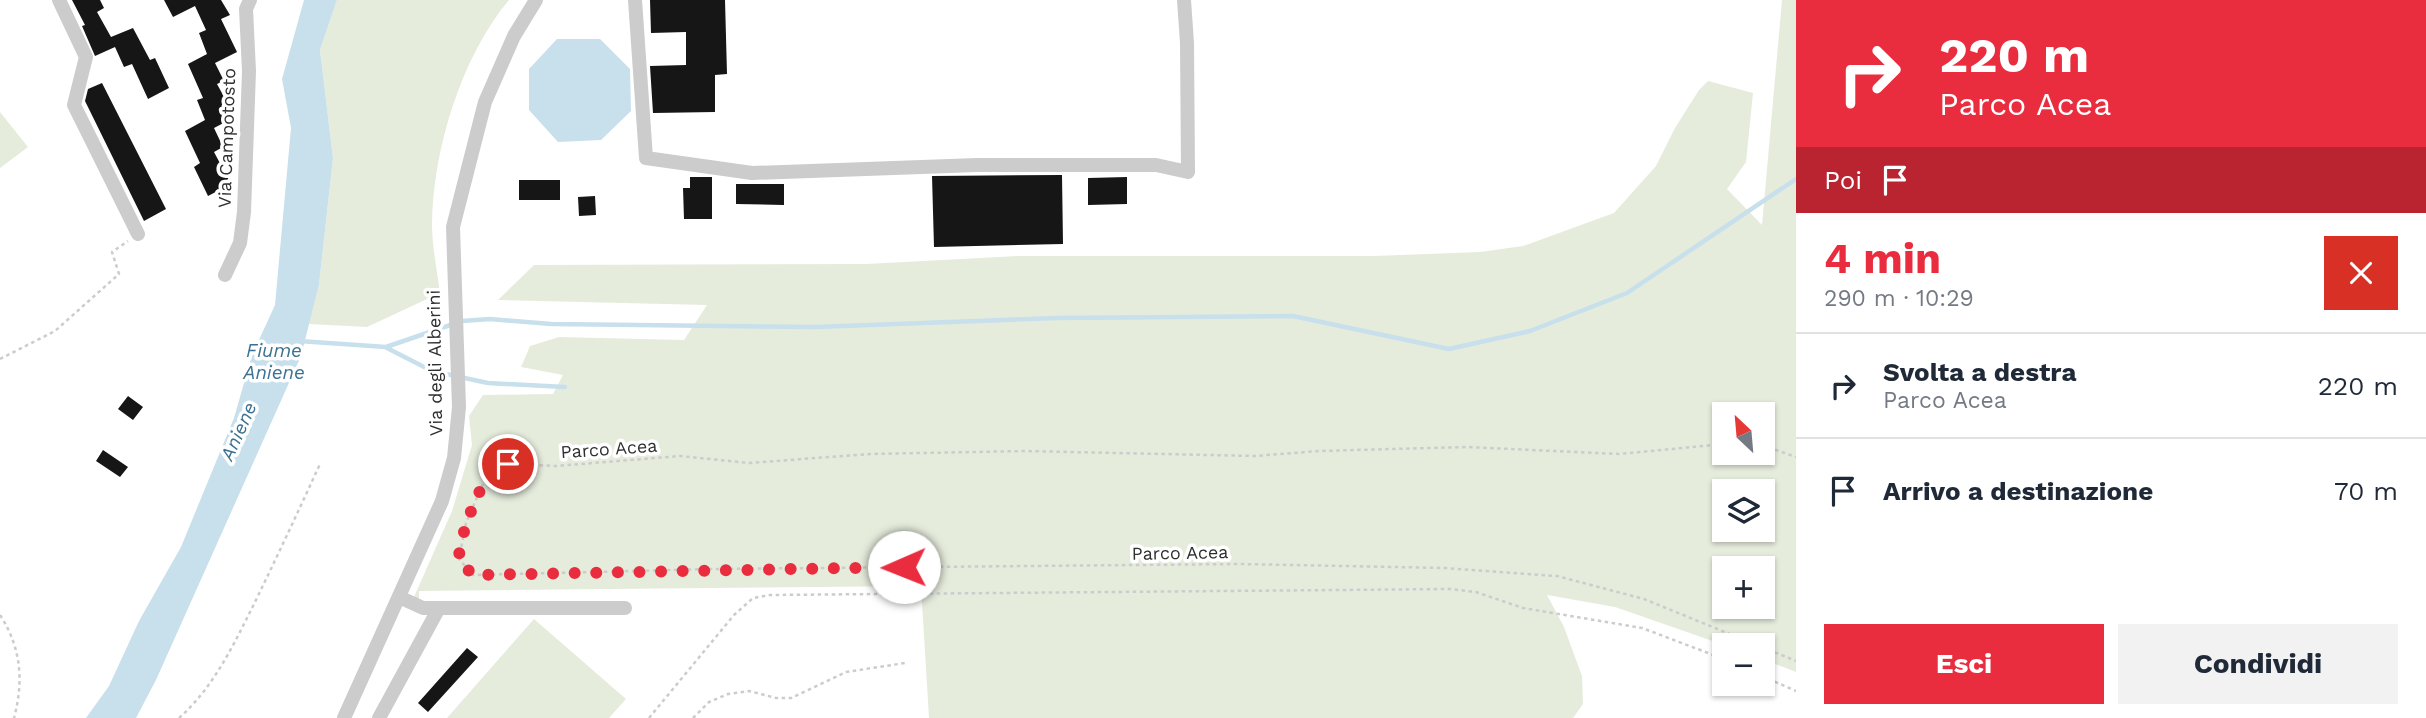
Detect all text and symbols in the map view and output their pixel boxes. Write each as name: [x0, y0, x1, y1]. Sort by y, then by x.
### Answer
text: 220 m: [1939, 26, 2089, 84]
icon: right: [1824, 28, 1915, 119]
street label: Via Campotosto: [214, 68, 239, 208]
text: Parco Acea: [1939, 85, 2111, 123]
icon: arrive: [1876, 161, 1914, 199]
text: Poi: [1824, 165, 1862, 195]
text: 4 min: [1824, 234, 1941, 283]
button: close: [2324, 236, 2398, 310]
text: 290 m · 10:29: [1824, 285, 1974, 312]
street label: Via degli Alberini: [423, 290, 446, 436]
water label: Fiume Aniene: [242, 339, 305, 384]
text: Svolta a destra: [1883, 357, 2076, 387]
icon: right: [1824, 367, 1862, 405]
text: 220 m: [2318, 371, 2398, 401]
text: Parco Acea: [1883, 387, 2007, 414]
water label: Aniene: [215, 398, 261, 465]
north arrow: [1712, 402, 1774, 466]
map controls: [1712, 402, 1775, 696]
pin: [478, 434, 538, 494]
street label: Parco Acea: [560, 435, 658, 462]
icon: arrive: [489, 445, 527, 483]
icon: arrive: [1824, 472, 1862, 510]
text: Arrivo a destinazione: [1883, 476, 2153, 506]
text: 70 m: [2334, 476, 2398, 506]
button: layers: [1712, 479, 1775, 542]
position arrow: [867, 530, 941, 604]
street label: Parco Acea: [1131, 541, 1229, 564]
button: +: [1712, 556, 1775, 619]
button: Esci: [1824, 624, 2104, 704]
button: Condividi: [2118, 624, 2398, 704]
button: −: [1712, 633, 1775, 696]

